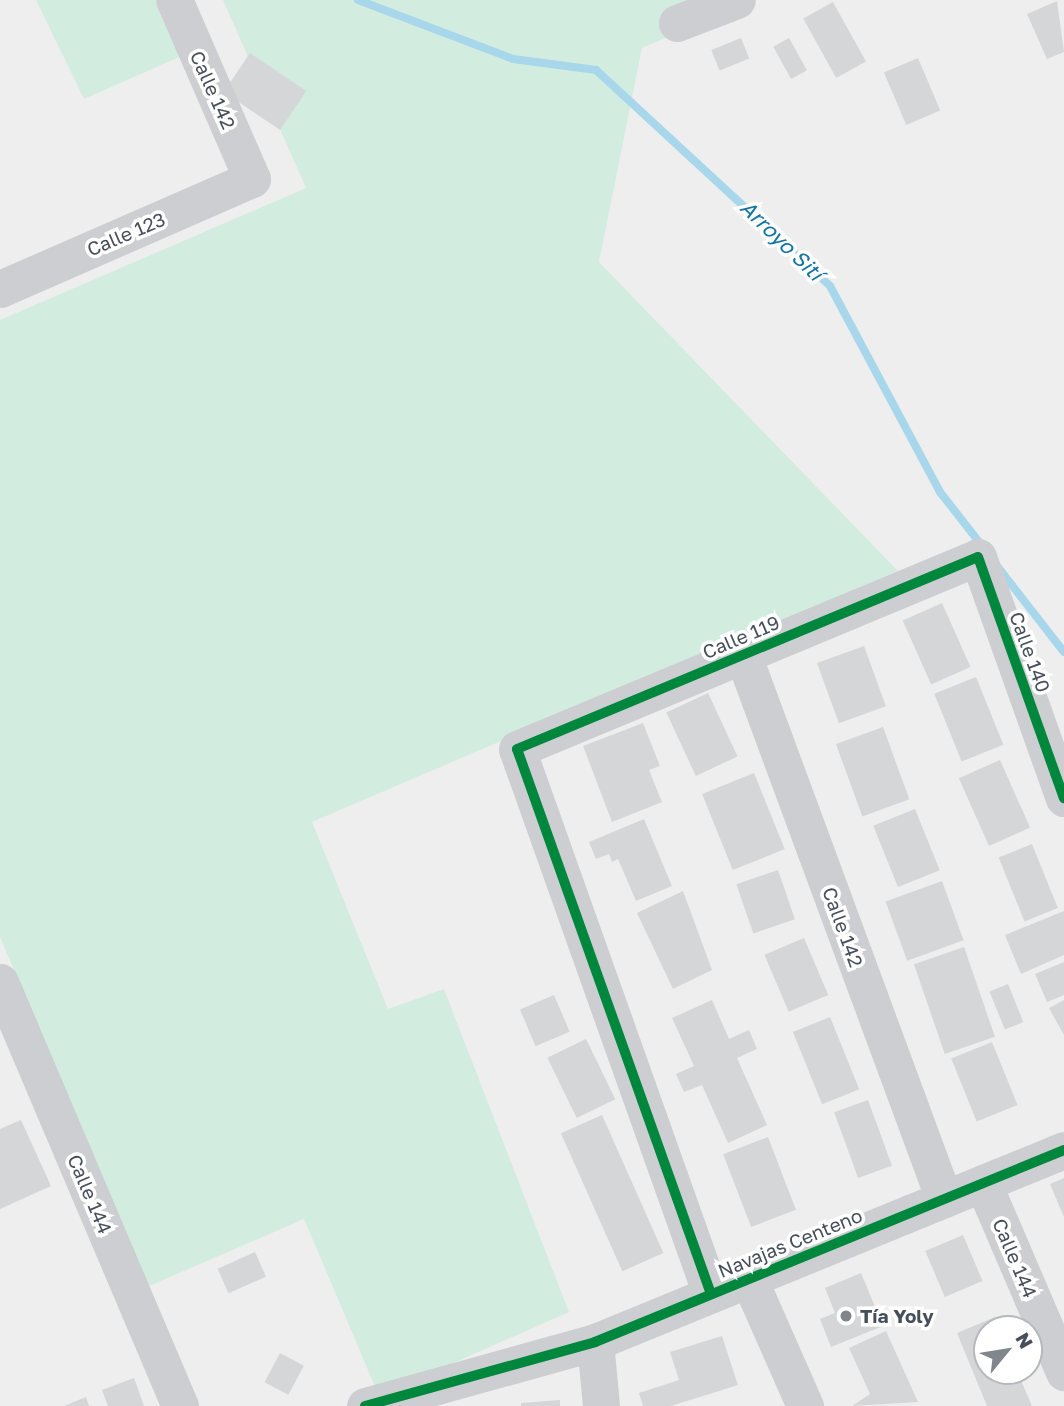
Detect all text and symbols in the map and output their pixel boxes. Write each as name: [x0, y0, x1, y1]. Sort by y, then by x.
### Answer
street label: Calle 142: [186, 47, 240, 133]
water label: Arroyo Sití: [736, 195, 828, 285]
street label: Calle 123: [83, 207, 169, 261]
street label: Calle 140: [1005, 609, 1055, 695]
street label: Calle 119: [699, 611, 783, 663]
street label: Calle 142: [818, 884, 868, 970]
street label: Calle 144: [63, 1151, 117, 1237]
street label: Navajas Centeno: [715, 1204, 865, 1282]
street label: Calle 144: [988, 1215, 1042, 1301]
place label: Tía Yoly: [860, 1305, 934, 1327]
marker: Tía Yoly: [838, 1308, 854, 1324]
north arrow: [973, 1315, 1043, 1385]
text: N: [1011, 1328, 1038, 1352]

